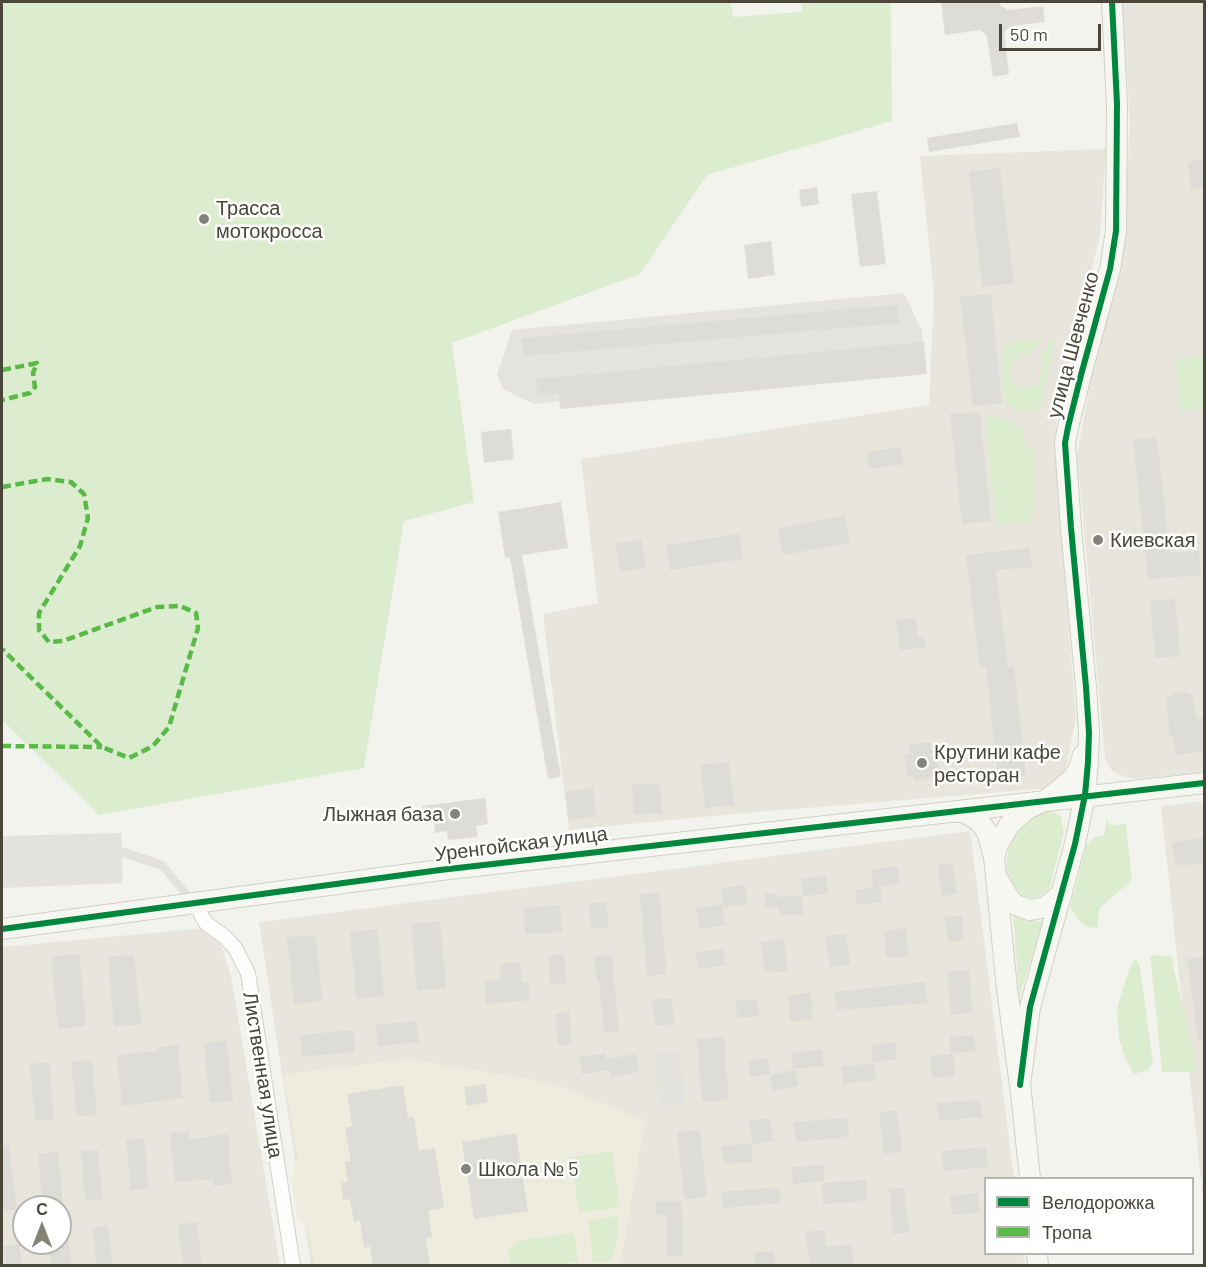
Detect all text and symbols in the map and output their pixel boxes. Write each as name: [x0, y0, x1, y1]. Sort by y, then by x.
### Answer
scale bar: [1002, 12, 1104, 50]
text: 50 m: [1010, 23, 1048, 45]
place label: Трасса мотокросса: [216, 196, 323, 243]
marker: Трасса мотокросса: [197, 212, 211, 226]
street label: улица Шевченко: [1042, 269, 1104, 421]
place label: Киевская: [1110, 528, 1195, 552]
marker: Киевская: [1091, 533, 1105, 547]
place label: Крутини кафе ресторан: [934, 740, 1061, 787]
marker: Крутини кафе ресторан: [915, 756, 929, 770]
place label: Лыжная база: [323, 802, 443, 826]
marker: Лыжная база: [448, 807, 462, 821]
street label: Уренгойская улица: [433, 821, 609, 867]
street label: Лиственная улица: [238, 990, 288, 1160]
place label: Школа № 5: [478, 1157, 579, 1181]
marker: Школа № 5: [459, 1162, 473, 1176]
legend: [984, 1177, 1194, 1255]
text: Велодорожка: [1042, 1191, 1154, 1213]
north arrow: [12, 1195, 72, 1255]
text: С: [36, 1199, 48, 1218]
text: Тропа: [1042, 1221, 1092, 1243]

